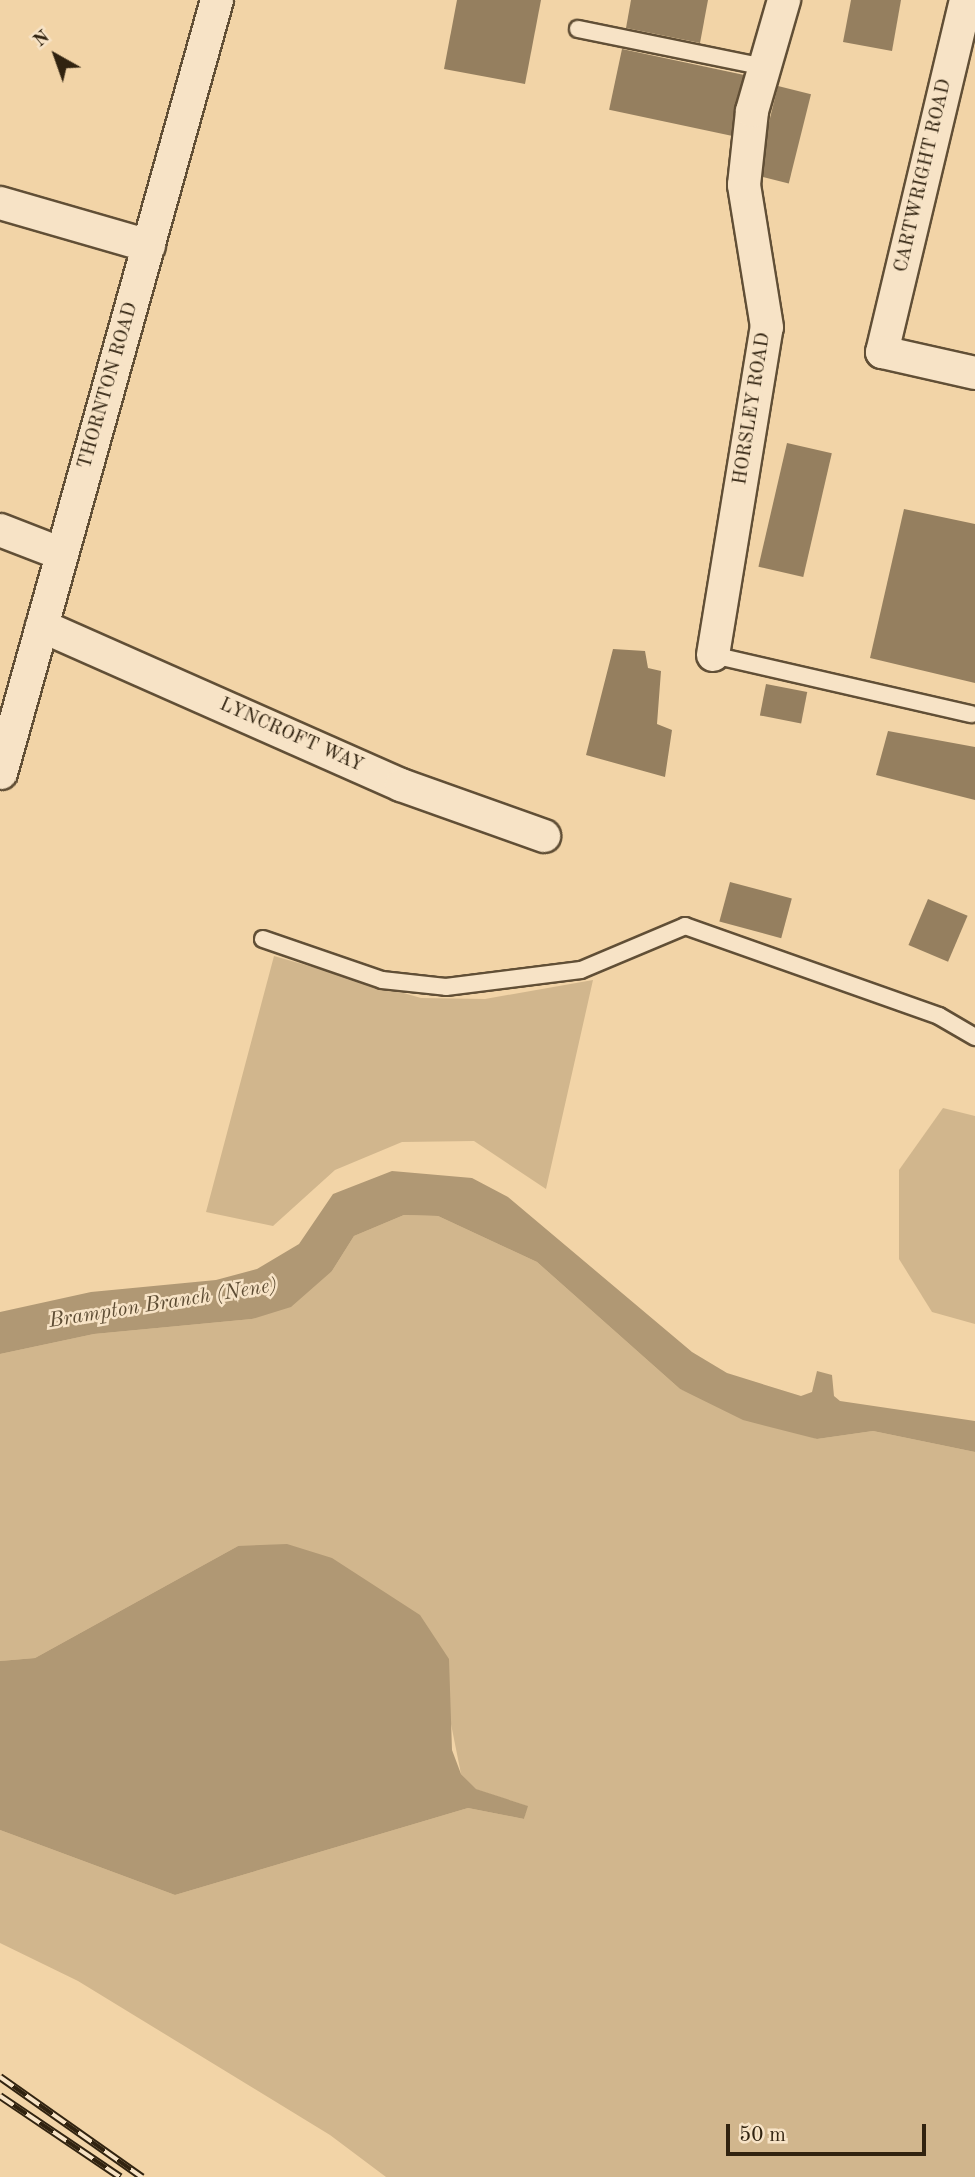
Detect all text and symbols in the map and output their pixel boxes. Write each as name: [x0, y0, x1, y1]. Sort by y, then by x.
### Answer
north arrow: [21, 21, 91, 91]
text: N: [31, 28, 54, 51]
street label: CARTWRIGHT ROAD: [891, 77, 957, 275]
street label: THORNTON ROAD: [74, 300, 144, 472]
street label: HORSLEY ROAD: [730, 331, 776, 487]
street label: LYNCROFT WAY: [216, 694, 366, 778]
water label: Brampton Branch (Nene): [47, 1273, 279, 1335]
scale bar: [730, 2110, 930, 2154]
text: 50 m: [739, 2125, 786, 2146]

